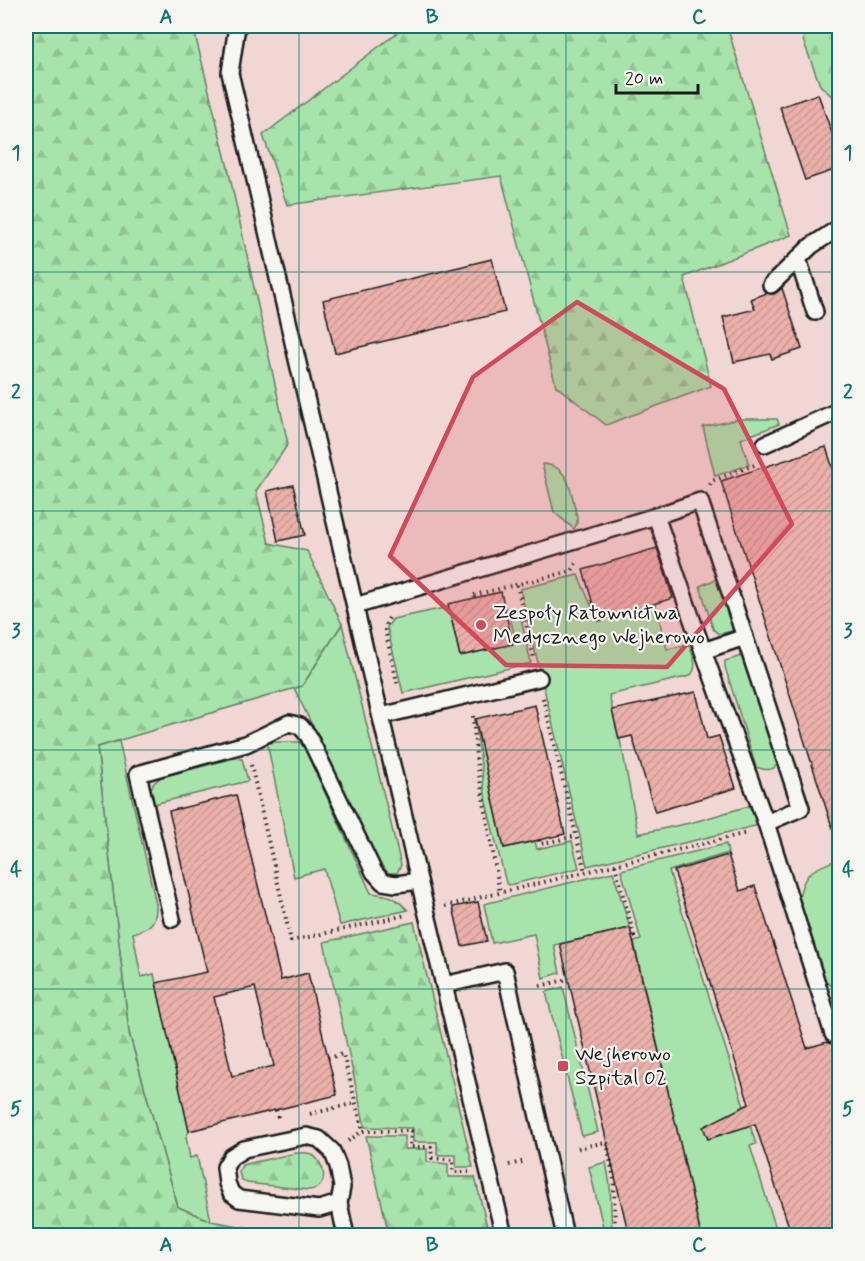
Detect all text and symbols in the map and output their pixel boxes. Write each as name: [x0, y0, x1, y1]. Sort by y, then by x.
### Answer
text: A: [159, 4, 173, 31]
text: B: [426, 4, 439, 31]
text: C: [692, 4, 707, 31]
scale bar: [616, 57, 698, 95]
text: 20 m: [625, 67, 663, 91]
text: 1: [12, 140, 20, 167]
text: 1: [844, 140, 852, 167]
text: 2: [11, 379, 21, 406]
text: 2: [843, 379, 853, 406]
place label: Zespoły Ratownictwa Medycznego Wejherowo: [493, 599, 705, 651]
text: 3: [11, 618, 21, 645]
marker: Zespoły Ratownictwa Medycznego Wejherowo: [474, 618, 488, 632]
text: 3: [843, 618, 853, 645]
text: 4: [10, 857, 22, 884]
text: 4: [842, 857, 854, 884]
place label: Wejherowo Szpital 02: [575, 1040, 671, 1092]
marker: Wejherowo Szpital 02: [556, 1059, 570, 1073]
text: 5: [10, 1096, 22, 1123]
text: 5: [842, 1096, 854, 1123]
text: A: [159, 1232, 173, 1259]
text: B: [426, 1232, 439, 1259]
text: C: [692, 1232, 707, 1259]

